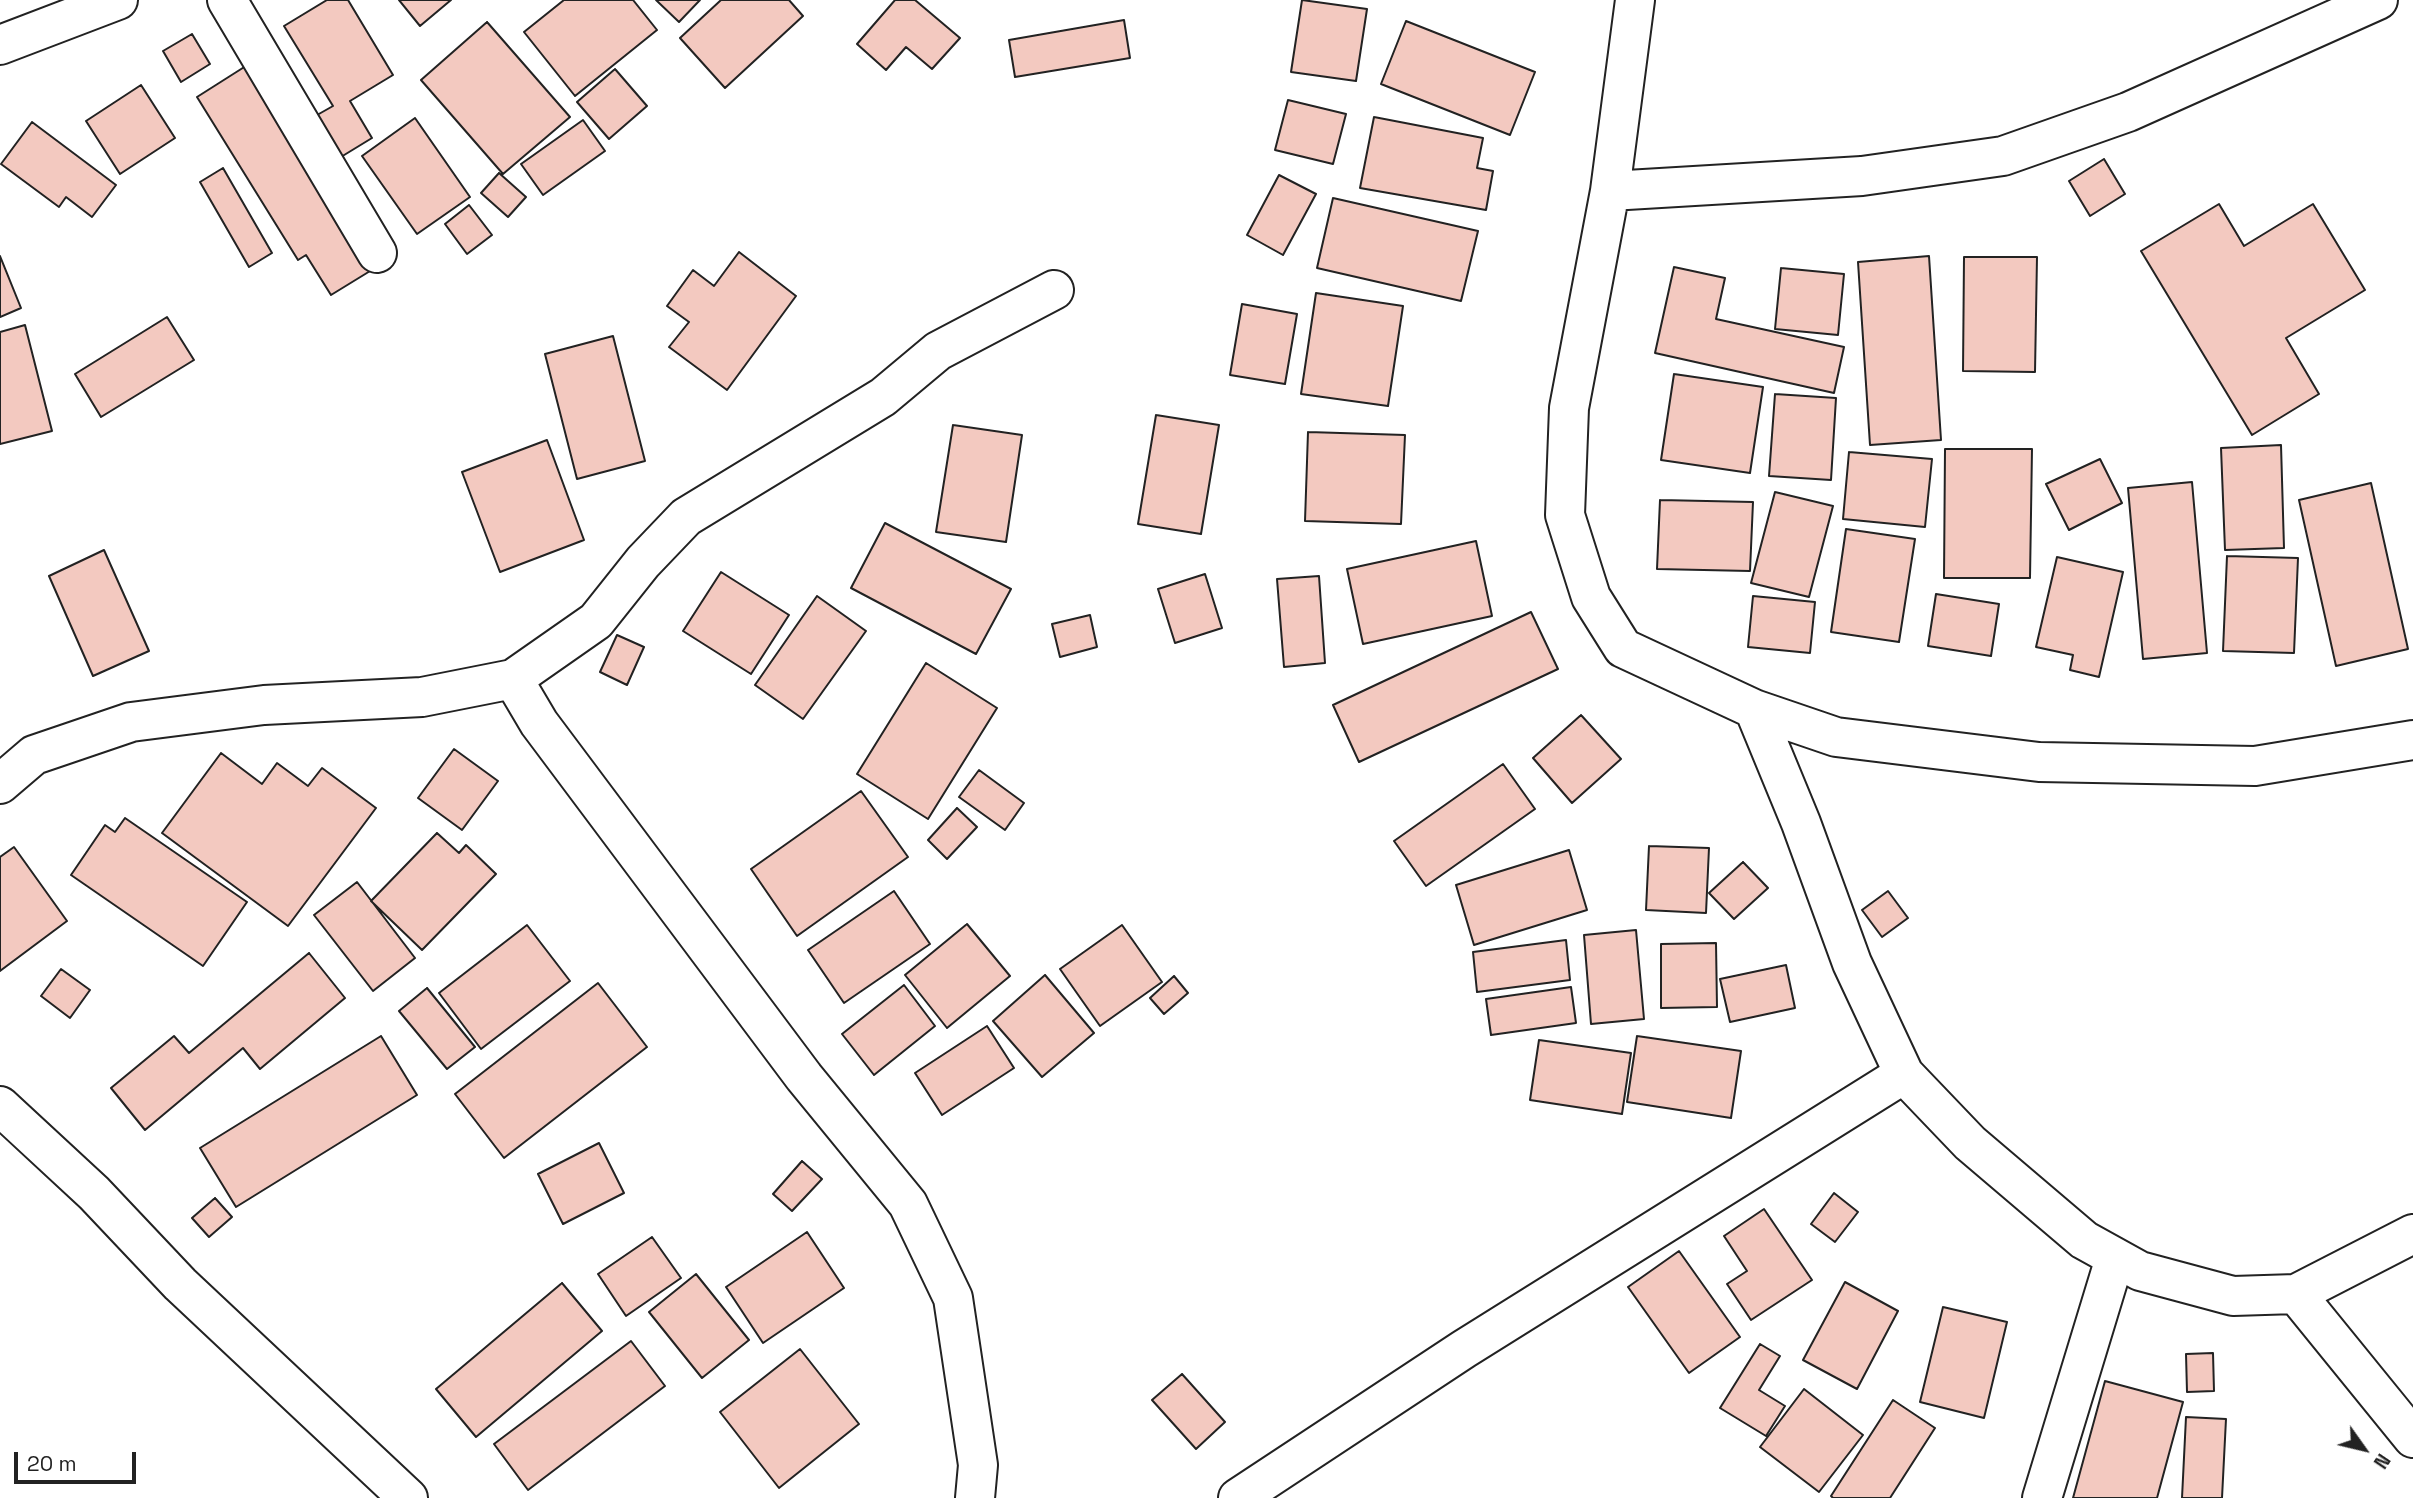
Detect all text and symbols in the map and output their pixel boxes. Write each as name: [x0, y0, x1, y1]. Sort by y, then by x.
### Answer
north arrow: [2329, 1414, 2399, 1484]
scale bar: [18, 1438, 140, 1482]
text: N: [2368, 1449, 2396, 1473]
text: 20 m: [27, 1450, 77, 1477]

